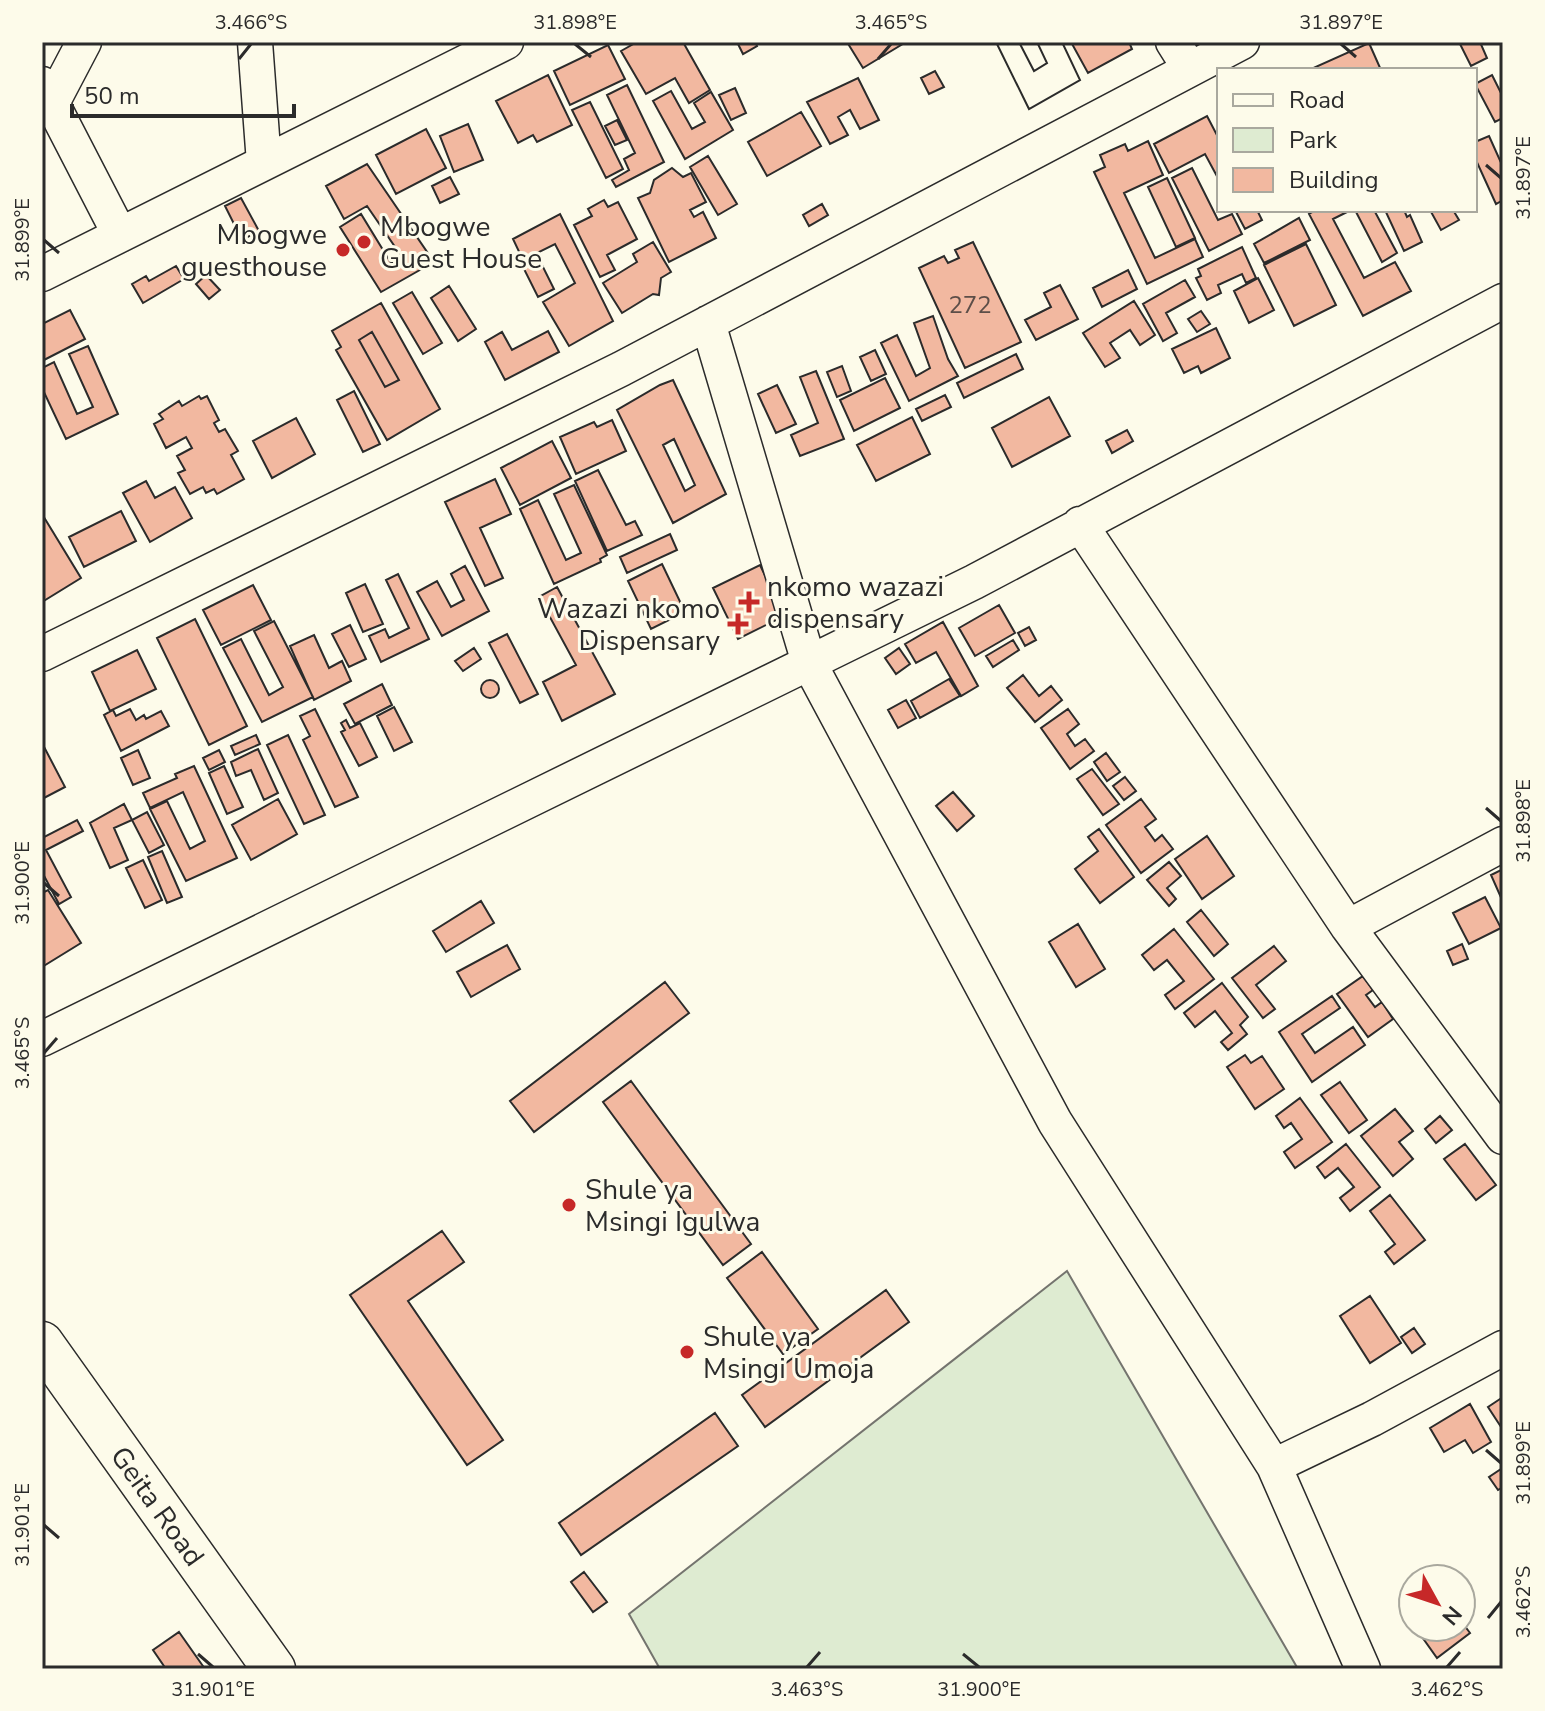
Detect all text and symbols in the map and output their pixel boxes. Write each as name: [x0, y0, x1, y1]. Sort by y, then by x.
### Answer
text: 3.466°S: [215, 9, 287, 36]
text: 31.898°E: [533, 9, 617, 36]
text: 3.465°S: [855, 9, 927, 36]
text: 31.897°E: [1299, 9, 1383, 36]
scale bar: [72, 68, 294, 118]
legend: [1217, 68, 1477, 212]
text: 50 m: [84, 80, 140, 112]
text: Road: [1289, 84, 1345, 116]
text: Park: [1289, 124, 1338, 156]
text: 31.897°E: [1510, 136, 1537, 220]
text: Building: [1289, 164, 1379, 196]
text: 31.899°E: [9, 198, 36, 282]
place label: Mbogwe Guest House: [380, 208, 542, 278]
place label: Mbogwe guesthouse: [181, 216, 327, 286]
marker: Mbogwe Guest House: [355, 233, 373, 251]
marker: Mbogwe guesthouse: [334, 241, 352, 259]
house number: 272: [948, 289, 992, 321]
place label: nkomo wazazi dispensary: [767, 568, 944, 638]
place label: Wazazi nkomo Dispensary: [537, 590, 721, 660]
marker: nkomo wazazi dispensary: [738, 591, 760, 613]
marker: Wazazi nkomo Dispensary: [727, 613, 749, 635]
text: 31.898°E: [1510, 779, 1537, 863]
text: 31.900°E: [9, 841, 36, 925]
text: 3.465°S: [9, 1017, 36, 1089]
place label: Shule ya Msingi Igulwa: [585, 1171, 760, 1241]
marker: Shule ya Msingi Igulwa: [560, 1196, 578, 1214]
place label: Shule ya Msingi Umoja: [703, 1318, 874, 1388]
marker: Shule ya Msingi Umoja: [678, 1343, 696, 1361]
text: 31.899°E: [1510, 1421, 1537, 1505]
street label: Geita Road: [101, 1439, 213, 1574]
text: 31.901°E: [9, 1483, 36, 1567]
north arrow: [1397, 1563, 1477, 1643]
text: 3.462°S: [1510, 1566, 1537, 1638]
text: N: [1435, 1599, 1468, 1631]
text: 31.901°E: [171, 1676, 255, 1703]
text: 3.463°S: [771, 1676, 843, 1703]
text: 31.900°E: [937, 1676, 1021, 1703]
text: 3.462°S: [1411, 1676, 1483, 1703]

